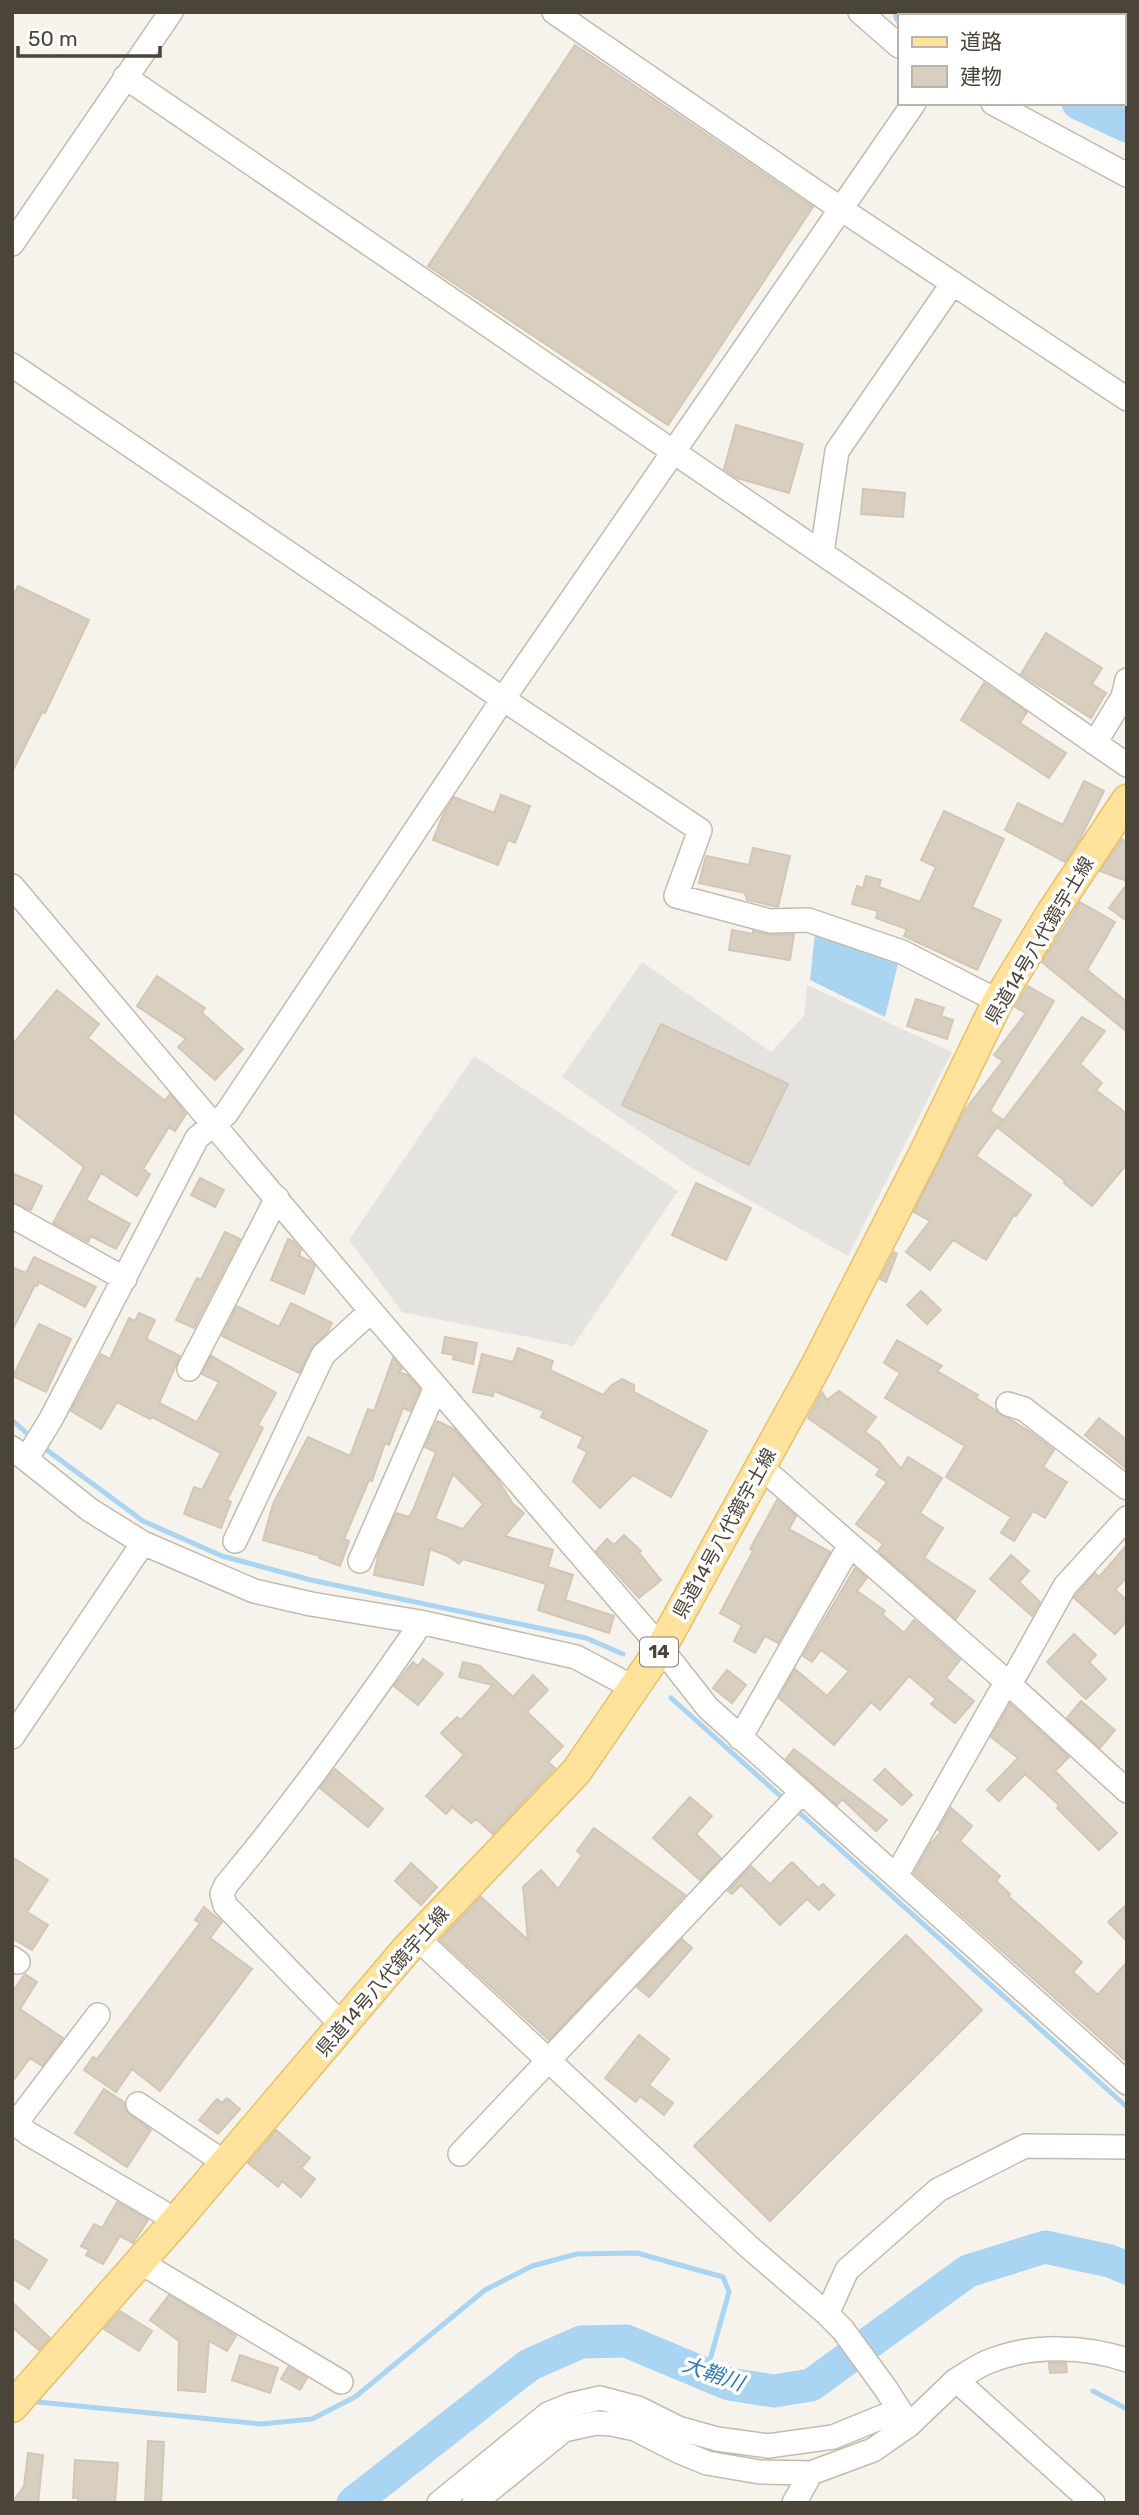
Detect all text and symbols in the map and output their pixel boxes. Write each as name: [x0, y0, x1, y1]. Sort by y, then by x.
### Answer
scale bar: [18, 14, 159, 58]
legend: [898, 14, 1125, 105]
text: 50 m: [28, 26, 78, 51]
text: 道路: [960, 29, 1002, 54]
text: 建物: [960, 64, 1002, 89]
street label: 県道14号八代鏡宇土線: [980, 853, 1098, 1028]
street label: 県道14号八代鏡宇土線: [668, 1444, 781, 1622]
road number: 14: [640, 1638, 678, 1666]
street label: 県道14号八代鏡宇土線: [311, 1902, 454, 2061]
water label: 大鞘川: [679, 2351, 749, 2396]

